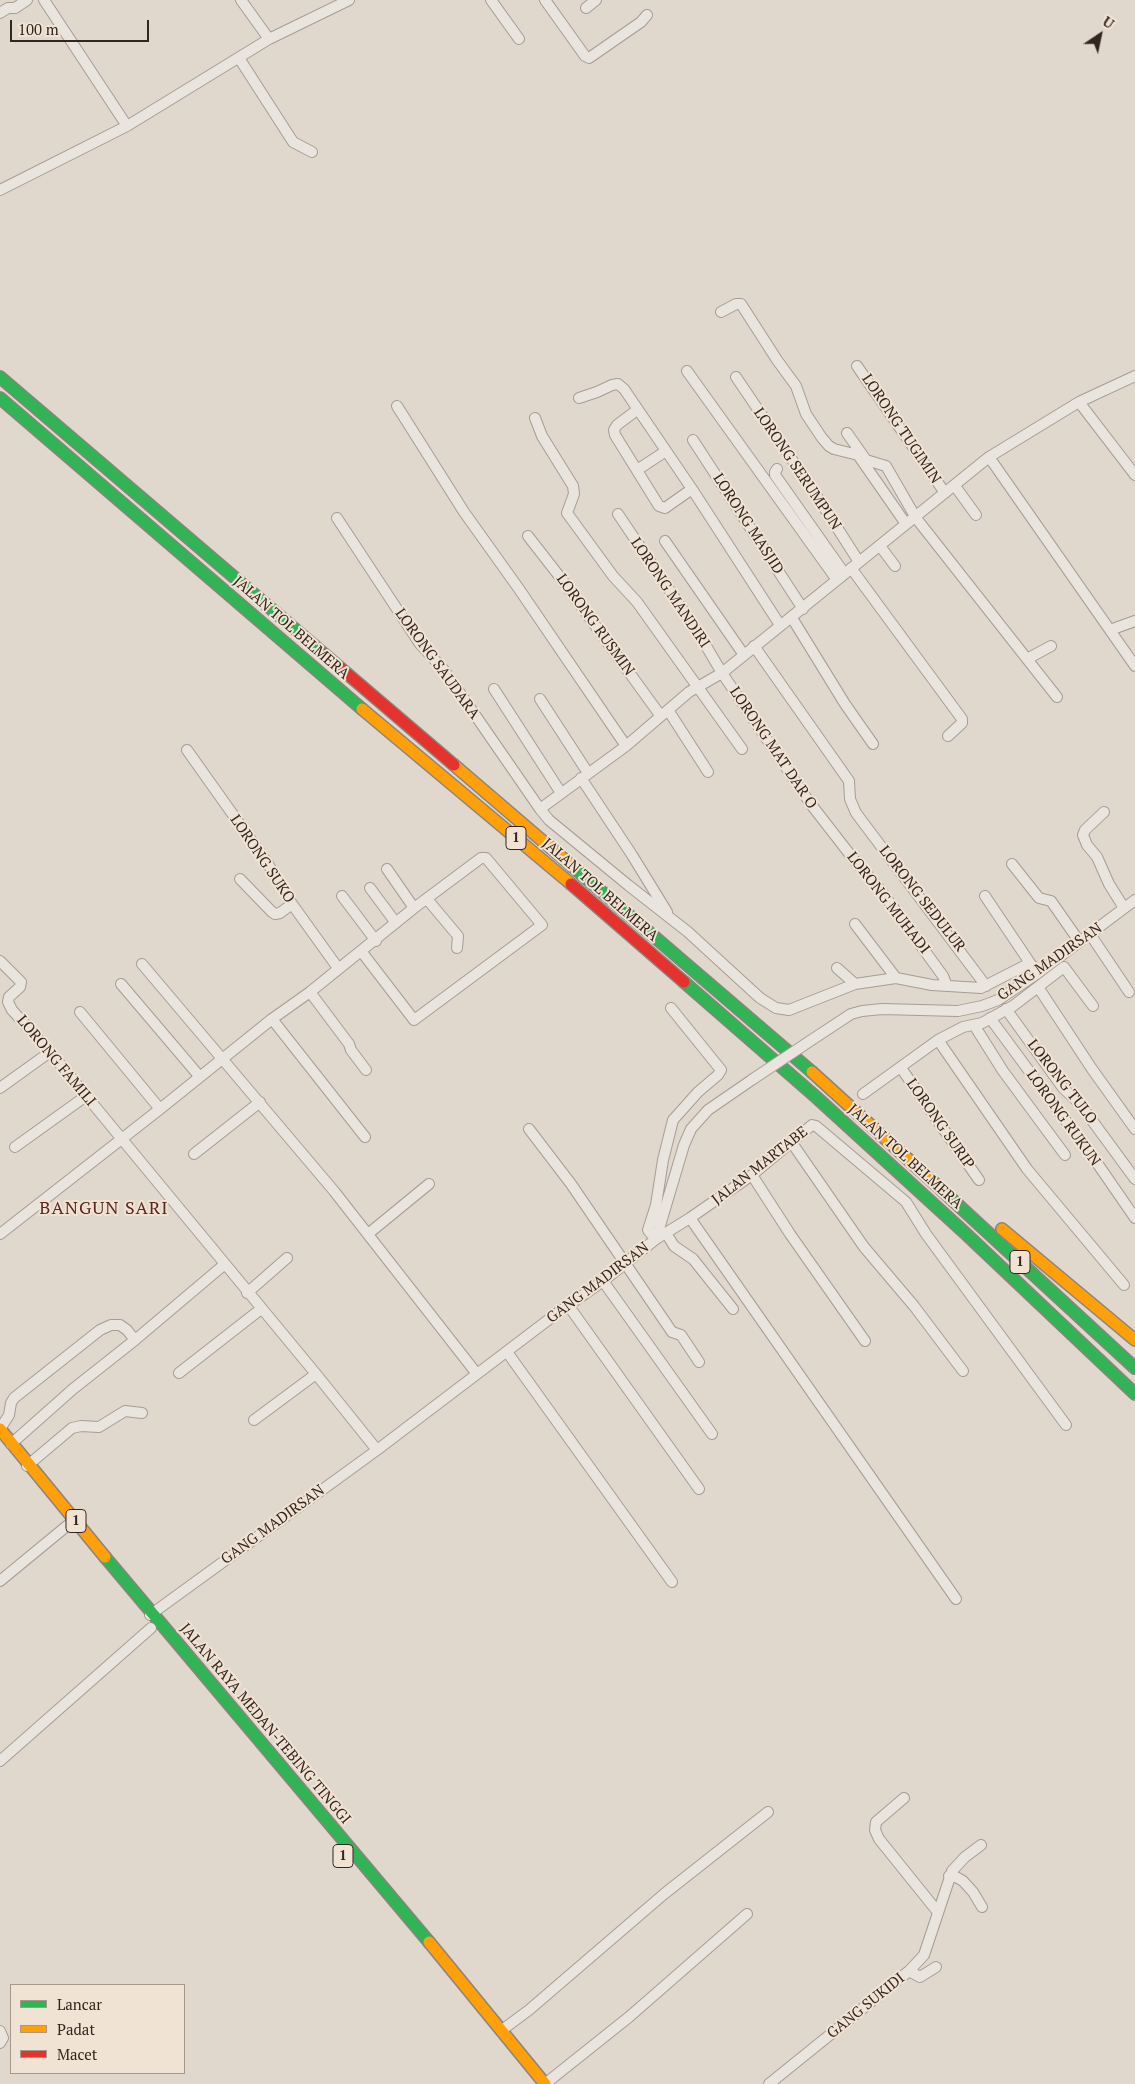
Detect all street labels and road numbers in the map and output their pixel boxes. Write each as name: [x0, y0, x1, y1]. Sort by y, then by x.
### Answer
street label: LORONG TUGIMIN: [858, 371, 944, 487]
street label: LORONG SERUMPUN: [749, 404, 845, 534]
street label: LORONG MASJID: [709, 470, 787, 578]
street label: LORONG MANDIRI: [626, 534, 714, 652]
street label: LORONG RUSMIN: [552, 571, 638, 679]
street label: JALAN TOL BELMERA: [229, 573, 353, 683]
street label: LORONG SAUDARA: [391, 605, 483, 723]
street label: LORONG MAT DAR O: [725, 684, 821, 812]
street label: LORONG SUKO: [226, 811, 298, 907]
road number: 1: [506, 826, 526, 850]
street label: JALAN TOL BELMERA: [538, 835, 662, 945]
street label: LORONG SEDULUR: [875, 842, 969, 956]
street label: LORONG MUHADI: [843, 848, 933, 958]
street label: GANG MADIRSAN: [994, 919, 1106, 1005]
street label: LORONG FAMILI: [13, 1012, 99, 1110]
street label: LORONG TULO: [1023, 1036, 1101, 1128]
street label: LORONG RUKUN: [1022, 1066, 1104, 1170]
street label: LORONG SURIP: [902, 1075, 978, 1173]
street label: JALAN TOL BELMERA: [844, 1101, 966, 1213]
street label: JALAN MARTABE: [708, 1123, 812, 1209]
street label: GANG MADIRSAN: [543, 1239, 653, 1327]
road number: 1: [1010, 1250, 1030, 1274]
street label: GANG MADIRSAN: [218, 1481, 328, 1569]
road number: 1: [66, 1510, 86, 1532]
street label: JALAN RAYA MEDAN-TEBING TINGGI: [176, 1620, 354, 1828]
road number: 1: [333, 1844, 353, 1868]
street label: GANG SUKIDI: [824, 1969, 908, 2043]

